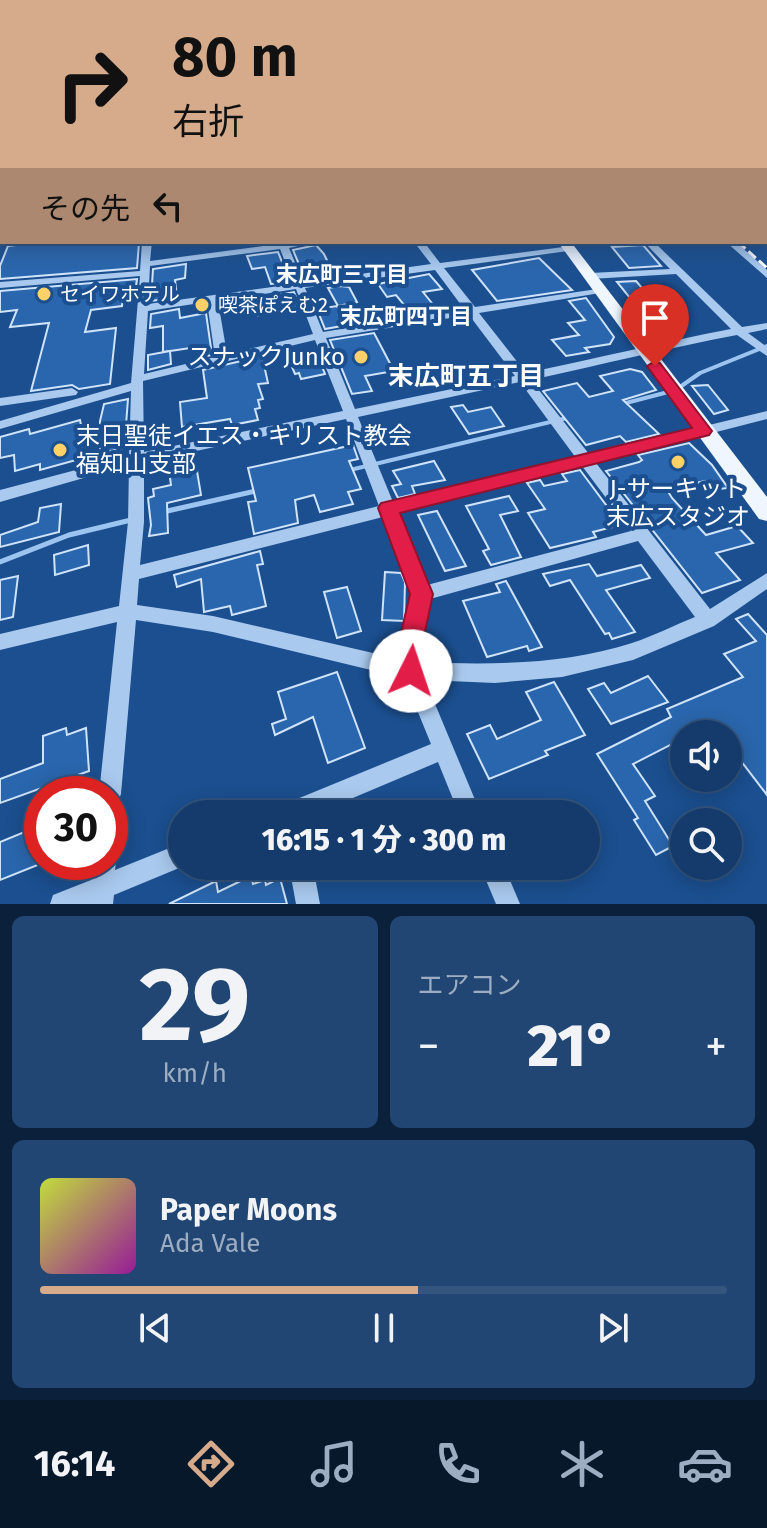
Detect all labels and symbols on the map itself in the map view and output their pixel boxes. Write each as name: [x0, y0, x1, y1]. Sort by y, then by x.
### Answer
district label: 末広町三丁目: [276, 261, 408, 288]
place label: セイワホテル: [60, 282, 180, 306]
pin: [621, 284, 689, 366]
marker: セイワホテル: [35, 285, 53, 303]
place label: 喫茶ぽえむ2: [218, 293, 328, 317]
marker: 喫茶ぽえむ2: [193, 296, 211, 314]
district label: 末広町四丁目: [340, 303, 472, 330]
place label: スナックJunko: [188, 343, 345, 371]
marker: スナックJunko: [352, 348, 370, 366]
district label: 末広町五丁目: [388, 361, 544, 392]
place label: 末日聖徒イエス・キリスト教会 福知山支部: [76, 422, 412, 478]
marker: 末日聖徒イエス・キリスト教会 福知山支部: [51, 441, 69, 459]
marker: J-サーキット 末広スタジオ: [669, 453, 687, 471]
place label: J-サーキット 末広スタジオ: [606, 475, 750, 531]
position arrow: [369, 629, 453, 713]
speed limit sign: 30: [24, 776, 128, 880]

